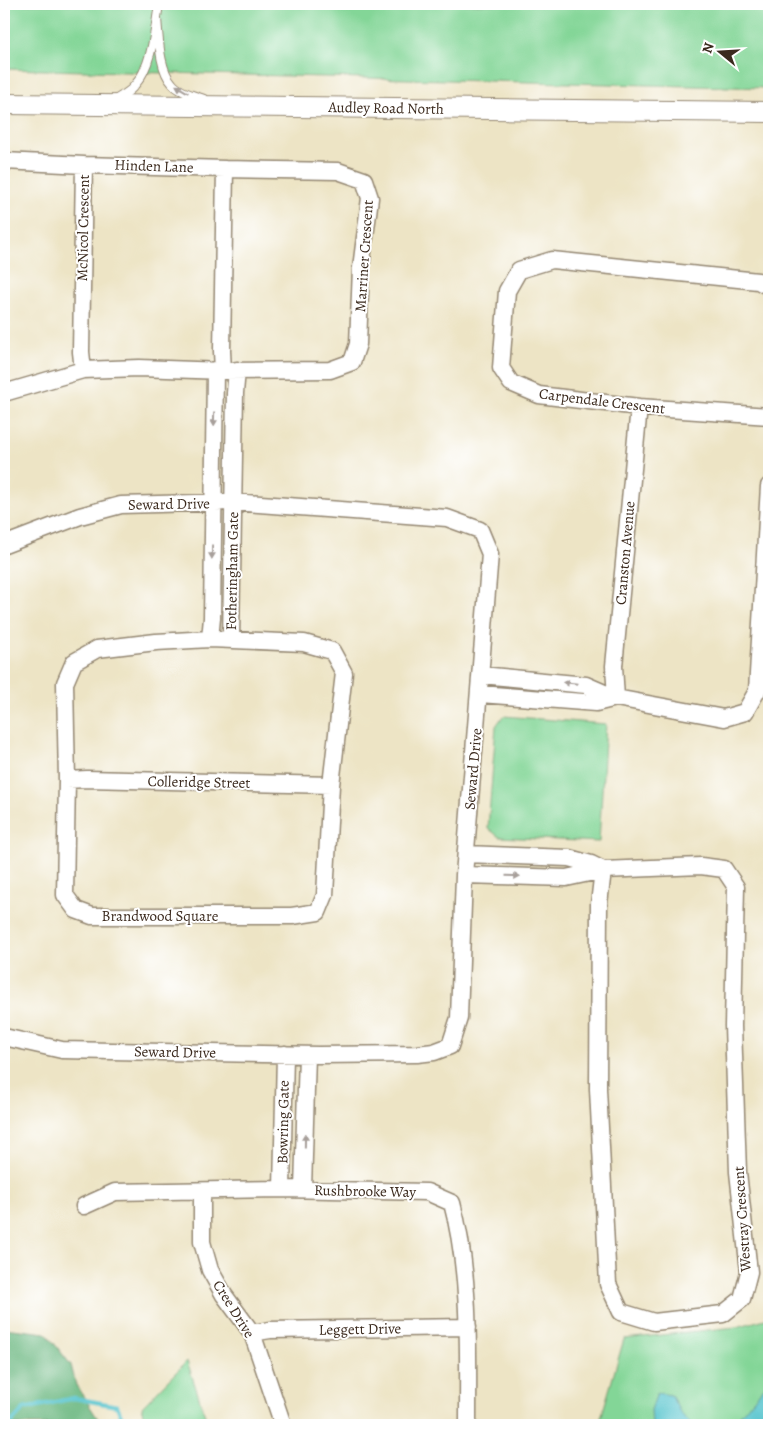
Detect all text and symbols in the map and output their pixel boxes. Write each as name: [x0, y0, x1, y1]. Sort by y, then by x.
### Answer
north arrow: [696, 28, 746, 78]
text: N: [698, 40, 719, 56]
one-way arrow: [175, 85, 188, 94]
street label: Audley Road North: [327, 97, 444, 119]
street label: Hinden Lane: [114, 155, 194, 177]
street label: McNicol Crescent: [72, 174, 94, 282]
street label: Marriner Crescent: [350, 199, 378, 313]
street label: Carpendale Crescent: [538, 383, 666, 419]
one-way arrow: [210, 411, 218, 427]
street label: Seward Drive: [128, 493, 210, 515]
street label: Cranston Avenue: [610, 500, 640, 606]
street label: Fotheringham Gate: [221, 511, 243, 631]
one-way arrow: [208, 545, 216, 561]
one-way arrow: [561, 679, 577, 687]
street label: Seward Drive: [459, 727, 487, 811]
street label: Colleridge Street: [147, 771, 251, 793]
one-way arrow: [505, 873, 521, 881]
street label: Brandwood Square: [102, 906, 219, 926]
street label: Seward Drive: [134, 1041, 216, 1063]
street label: Bowring Gate: [272, 1080, 294, 1164]
one-way arrow: [301, 1132, 309, 1148]
street label: Westray Crescent: [728, 1165, 756, 1274]
street label: Rushbrooke Way: [314, 1180, 416, 1202]
street label: Cree Drive: [208, 1276, 260, 1342]
street label: Leggett Drive: [319, 1318, 402, 1340]

